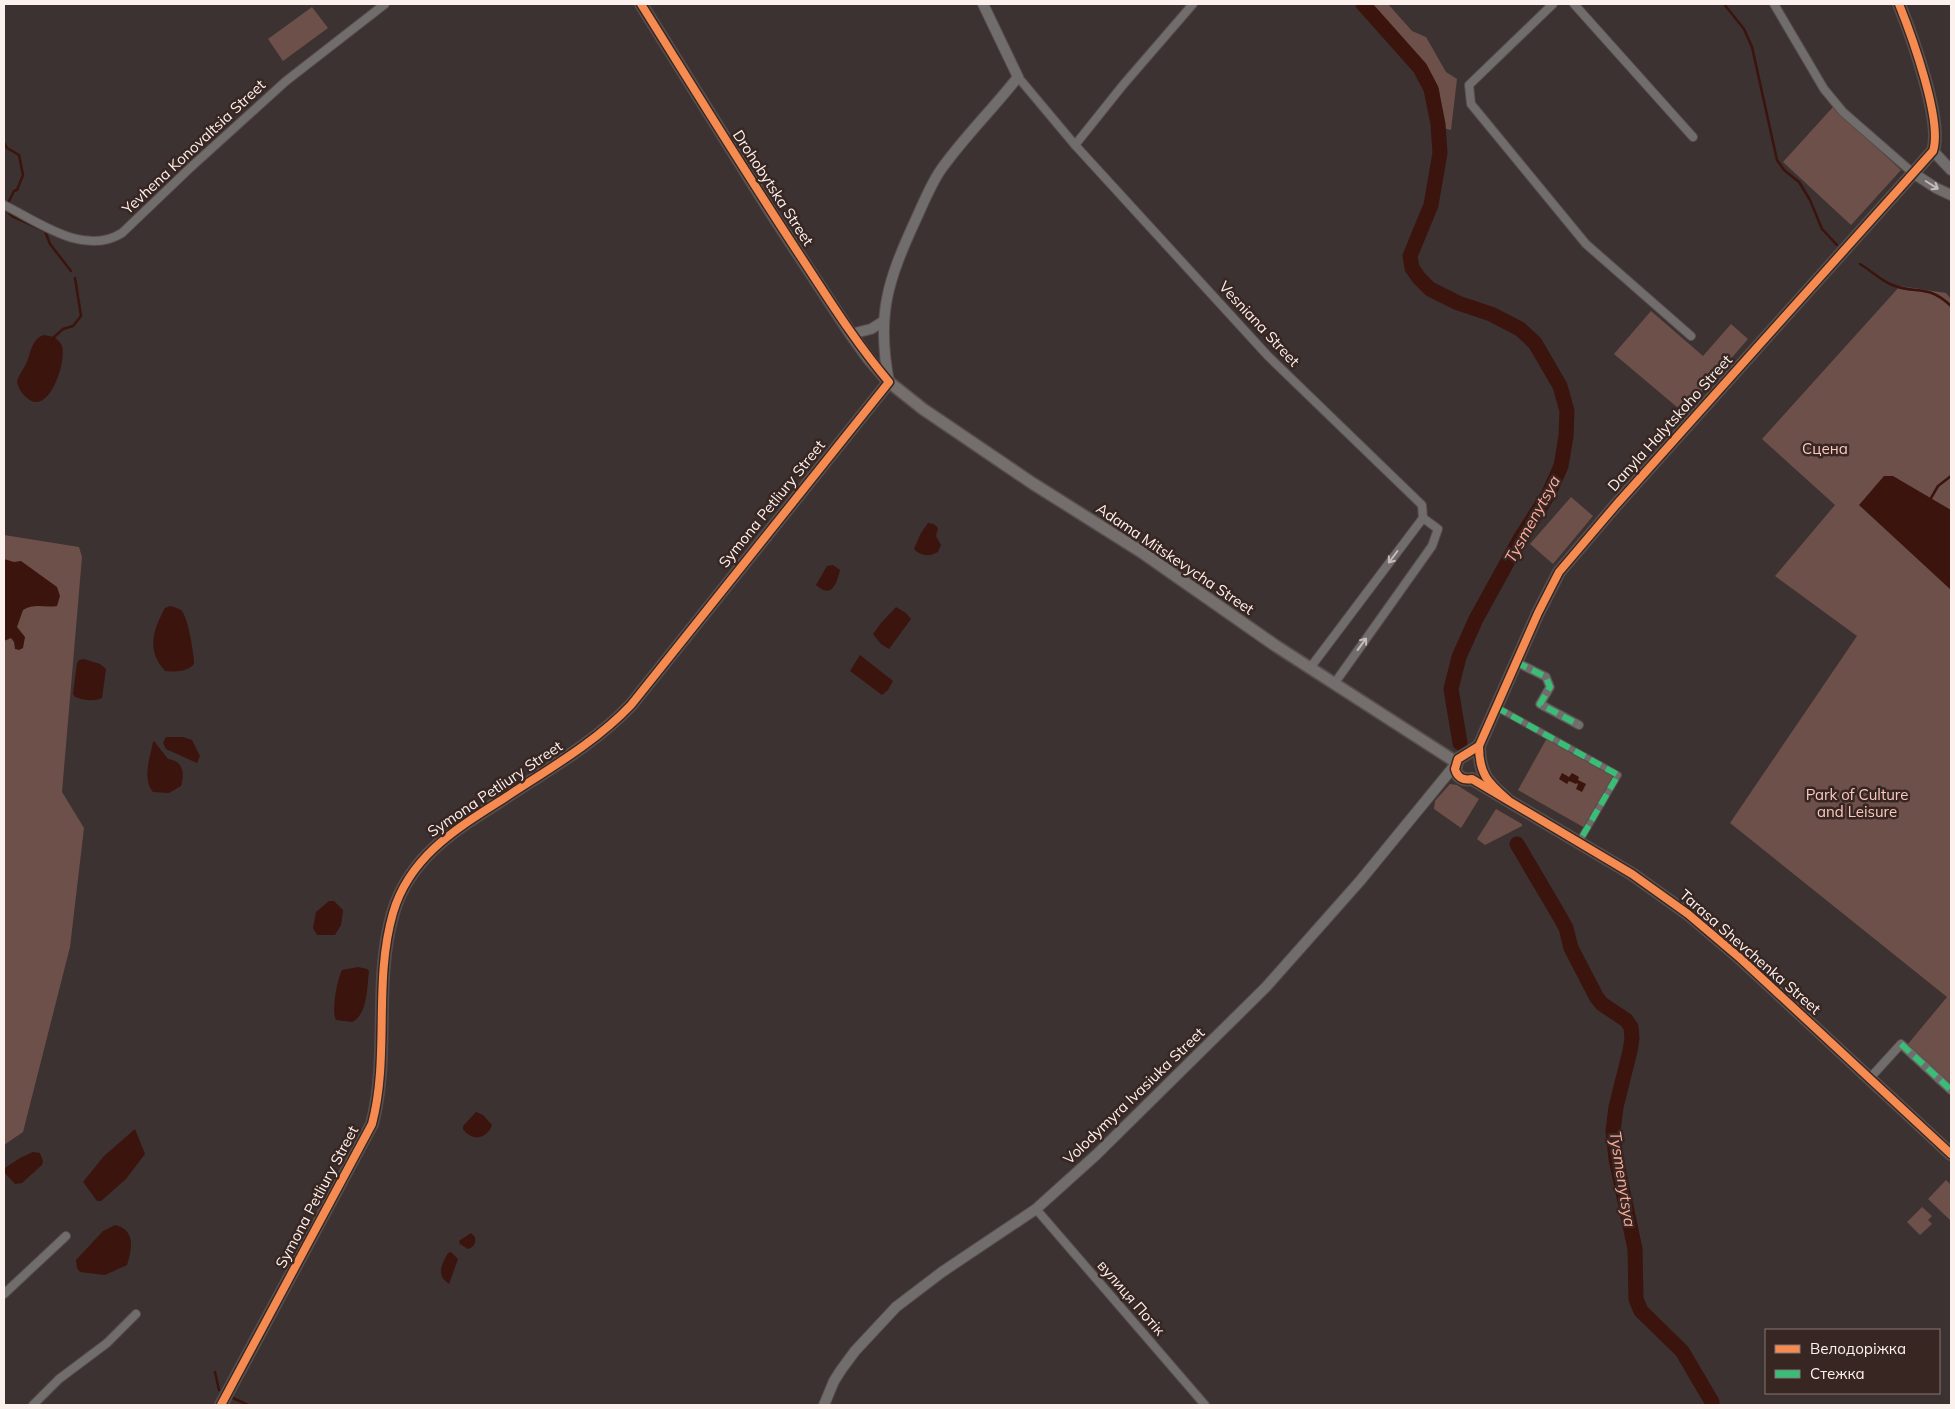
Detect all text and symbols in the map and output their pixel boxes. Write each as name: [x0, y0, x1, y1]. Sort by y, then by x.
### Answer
street label: Yevhena Konovaltsia Street: [117, 75, 269, 219]
street label: Drohobytska Street: [729, 126, 818, 249]
one-way arrow: [1924, 180, 1938, 190]
street label: Vesniana Street: [1215, 277, 1304, 370]
street label: Danyla Halytskoho Street: [1603, 351, 1736, 495]
street label: Symona Petliury Street: [714, 436, 829, 571]
park label: Сцена: [1802, 439, 1848, 458]
water label: Tysmenytsya: [1500, 471, 1564, 566]
street label: Adama Mitskevycha Street: [1093, 499, 1258, 619]
one-way arrow: [1388, 550, 1399, 563]
one-way arrow: [1357, 637, 1367, 651]
street label: Symona Petliury Street: [424, 736, 566, 841]
park label: Park of Culture and Leisure: [1806, 785, 1908, 821]
street label: Tarasa Shevchenka Street: [1676, 885, 1825, 1018]
street label: Volodymyra Ivasiuka Street: [1059, 1023, 1208, 1168]
street label: Symona Petliury Street: [271, 1122, 362, 1271]
water label: Tysmenytsya: [1606, 1130, 1641, 1229]
street label: вулиця Потік: [1093, 1256, 1170, 1340]
legend: [1765, 1329, 1940, 1394]
text: Велодоріжка: [1810, 1339, 1906, 1358]
text: Стежка: [1810, 1364, 1865, 1383]

